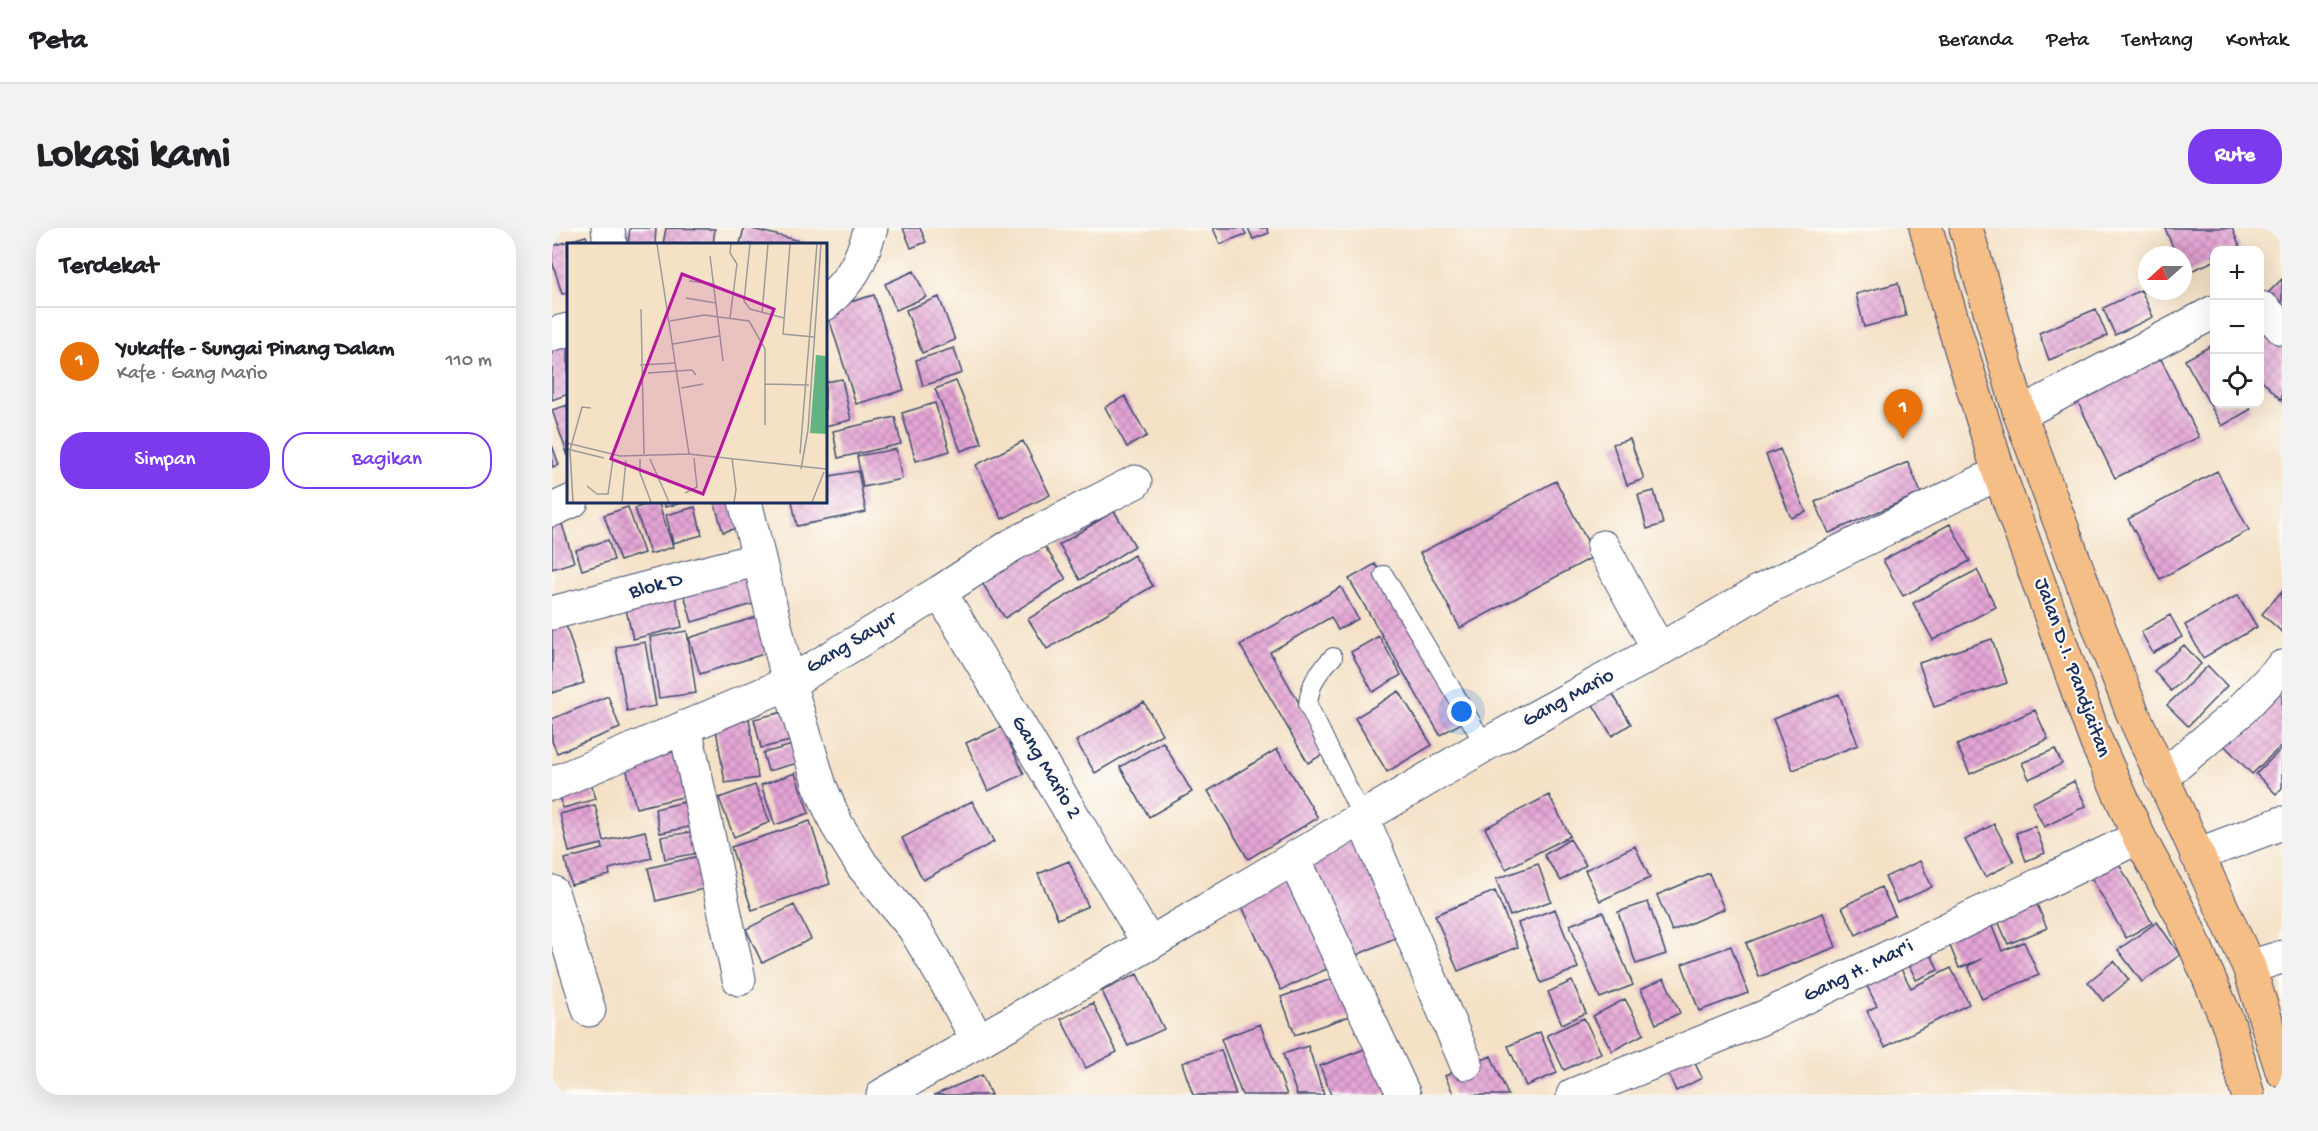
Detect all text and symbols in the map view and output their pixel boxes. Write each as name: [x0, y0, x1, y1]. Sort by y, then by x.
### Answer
text: Peta: [30, 25, 87, 58]
text: Beranda: [1939, 29, 2013, 54]
text: Peta: [2046, 29, 2089, 54]
text: Tentang: [2122, 29, 2193, 54]
text: Kontak: [2226, 29, 2288, 54]
button: Rute: [2188, 129, 2282, 184]
text: Lokasi kami: [36, 132, 231, 181]
inset map: [567, 243, 826, 502]
north arrow: [2138, 246, 2192, 300]
map controls: [2210, 246, 2264, 408]
button: +: [2210, 246, 2264, 300]
text: Terdekat: [60, 252, 158, 283]
button: −: [2210, 300, 2264, 354]
text: Yukaffe - Sungai Pinang Dalam: [117, 337, 394, 363]
text: 1: [75, 350, 84, 373]
text: 110 m: [446, 350, 492, 373]
button: locate: [2210, 354, 2264, 408]
text: Kafe · Gang Mario: [117, 363, 267, 386]
pin: 1: [1884, 390, 1922, 439]
button: Simpan: [60, 432, 270, 489]
button: Bagikan: [282, 432, 492, 489]
street label: Blok D: [626, 568, 686, 606]
street label: Jalan D.I. Pandjaitan: [2027, 575, 2115, 761]
street label: Gang Sayur: [802, 607, 903, 681]
street label: Gang Mario: [1519, 664, 1619, 734]
your location: [1447, 697, 1476, 726]
street label: Gang Mario 2: [1004, 712, 1086, 824]
street label: Gang H. Mar'i: [1800, 935, 1918, 1009]

